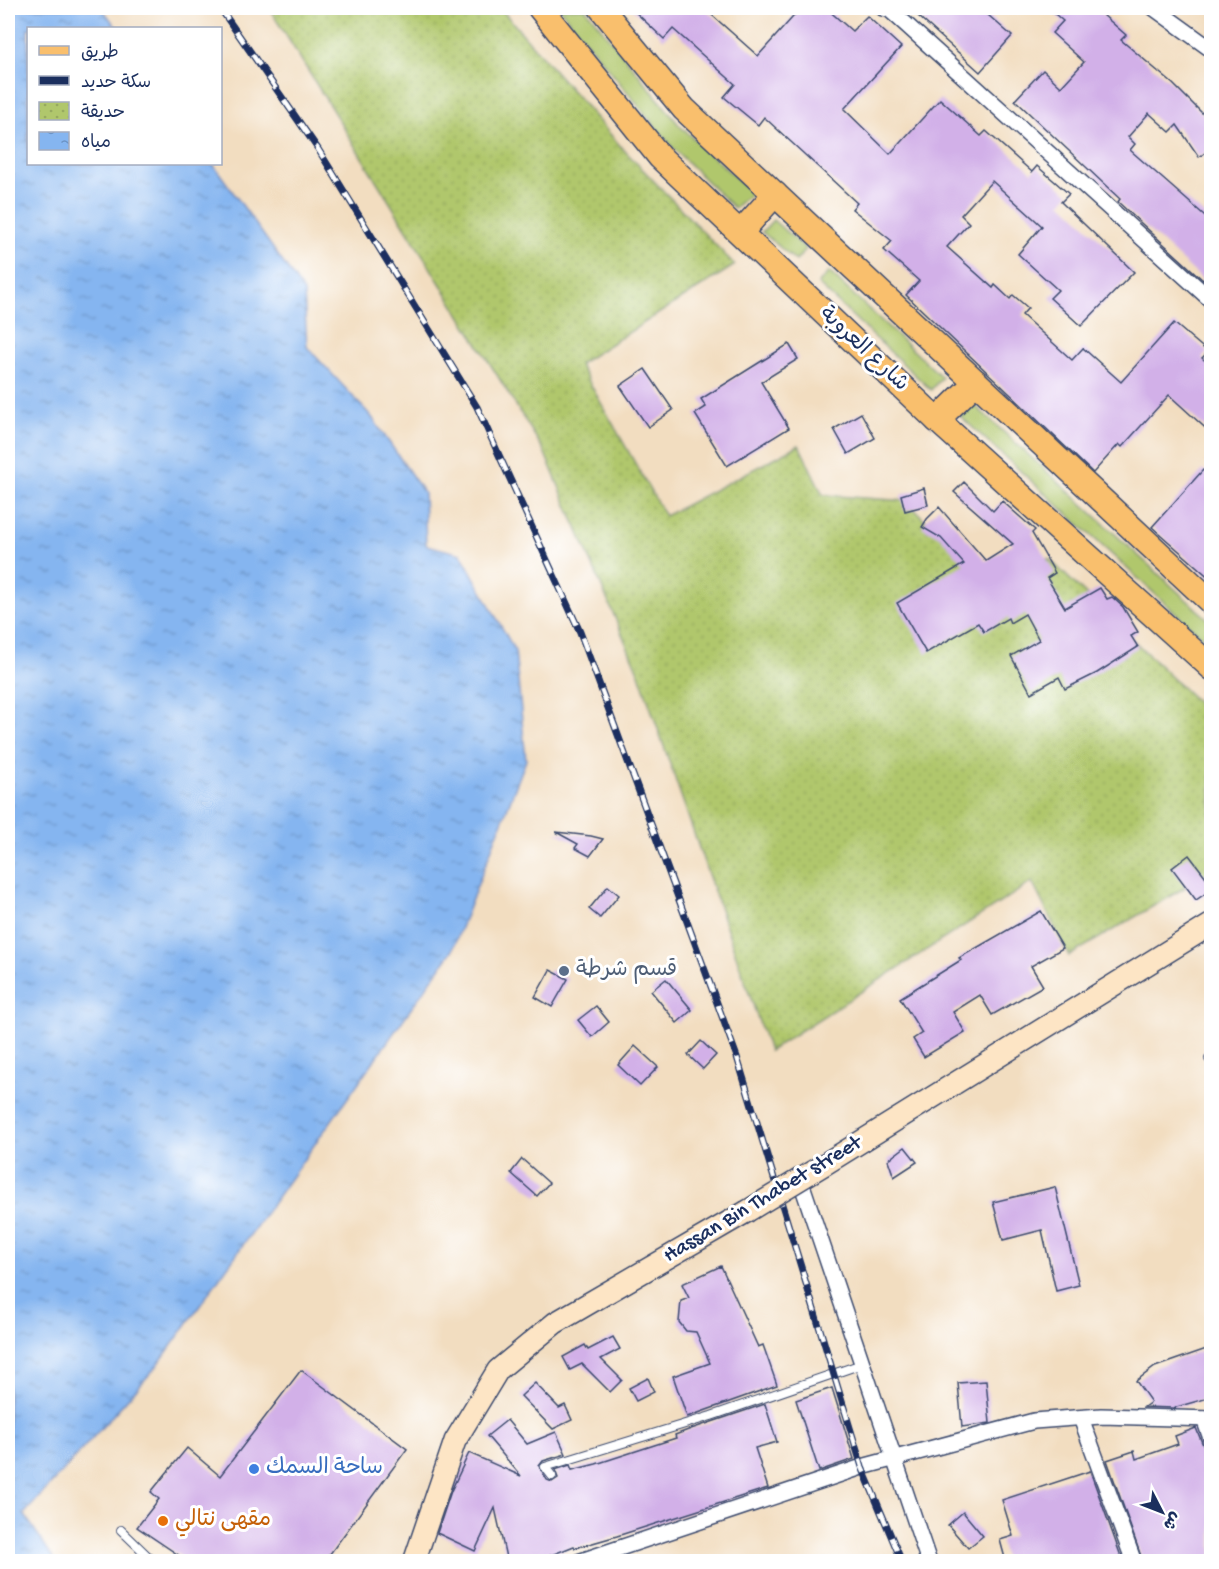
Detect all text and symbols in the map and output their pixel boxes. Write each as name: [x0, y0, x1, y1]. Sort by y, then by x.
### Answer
legend: [27, 27, 222, 165]
text: طريق: [81, 43, 119, 64]
text: سكة حديد: [81, 73, 151, 94]
text: حديقة: [81, 103, 125, 124]
text: مياه: [81, 133, 111, 154]
street label: شارع العروبة: [813, 302, 913, 398]
place label: قسم شرطة: [576, 958, 677, 984]
marker: قسم شرطة: [557, 964, 571, 978]
street label: Hassan Bin Thabet street: [659, 1129, 869, 1270]
place label: ساحة السمك: [266, 1456, 383, 1482]
marker: ساحة السمك: [247, 1462, 261, 1476]
north arrow: [1132, 1482, 1192, 1542]
text: ش: [1158, 1507, 1183, 1533]
place label: مقهى نتالي: [175, 1508, 271, 1537]
marker: مقهى نتالي: [156, 1514, 170, 1528]

